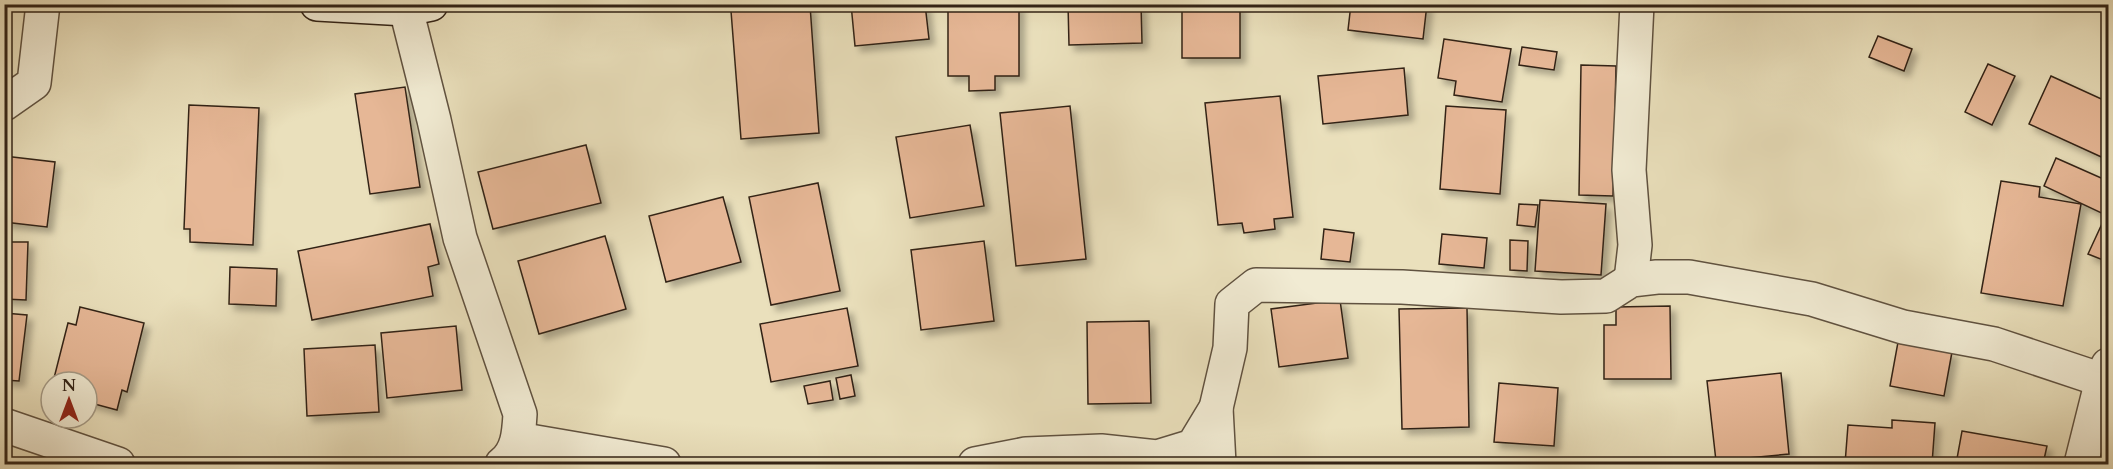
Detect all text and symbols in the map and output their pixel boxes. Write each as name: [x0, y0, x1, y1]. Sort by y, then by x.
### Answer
north arrow: [39, 370, 99, 430]
text: N: [62, 375, 76, 397]

